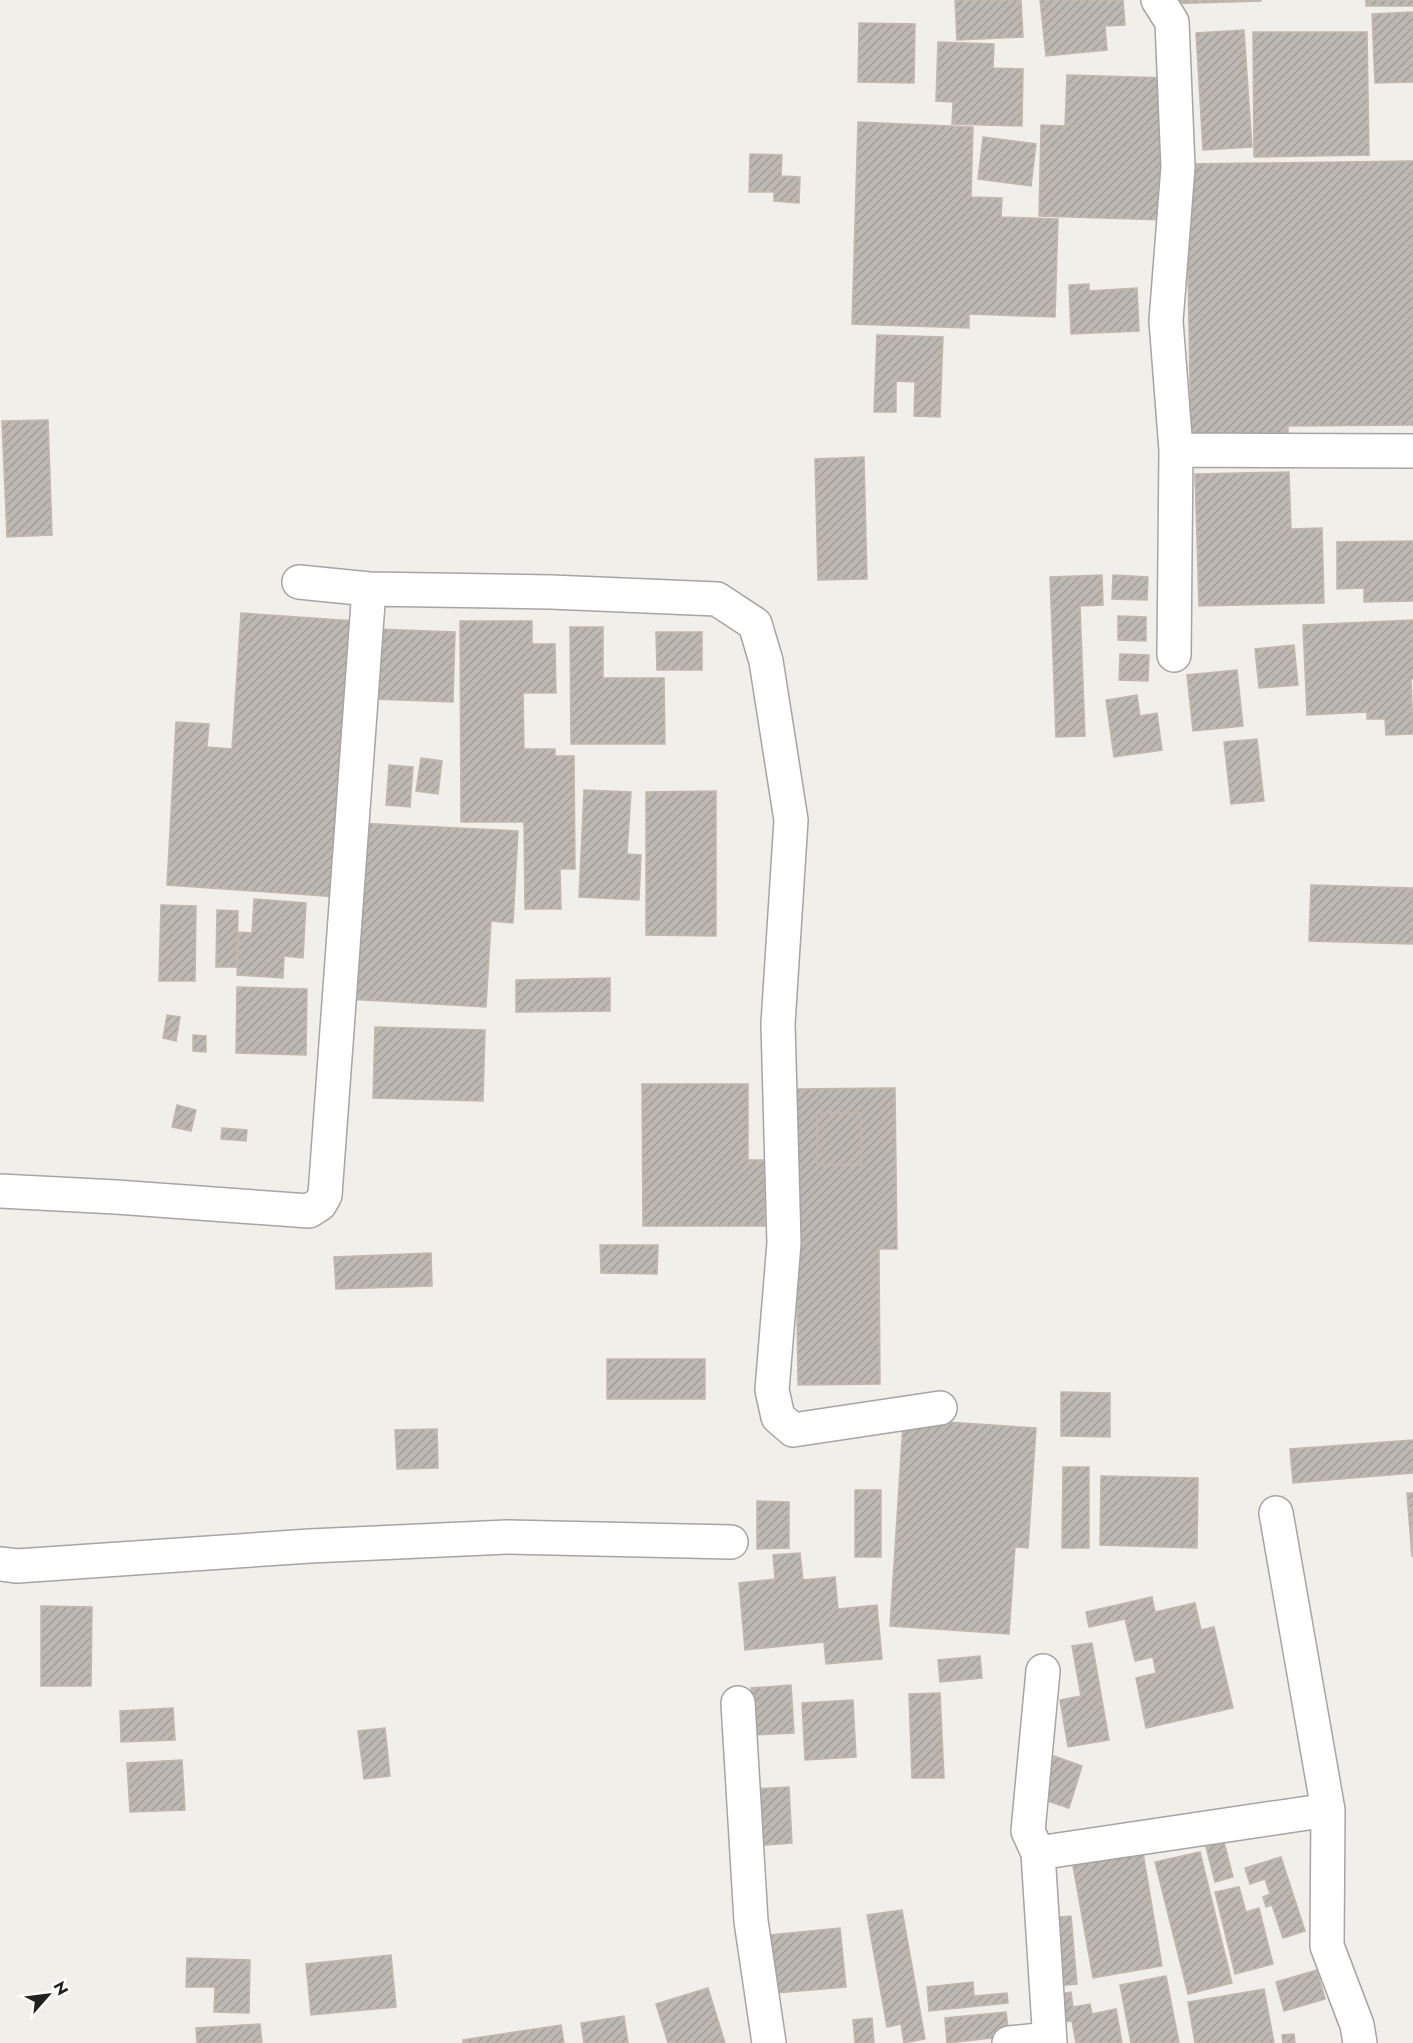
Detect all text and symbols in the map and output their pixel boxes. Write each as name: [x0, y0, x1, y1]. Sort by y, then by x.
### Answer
north arrow: [18, 1965, 78, 2025]
text: N: [48, 1977, 74, 1999]

